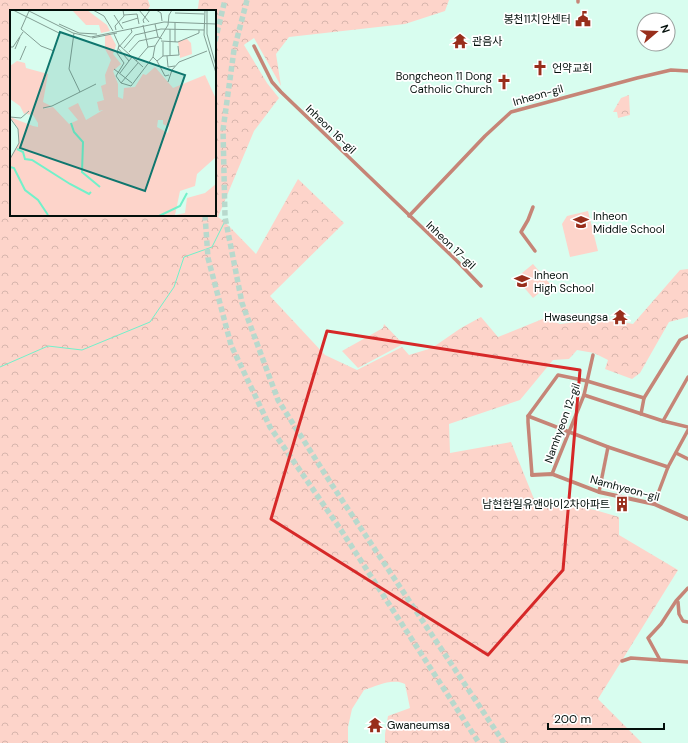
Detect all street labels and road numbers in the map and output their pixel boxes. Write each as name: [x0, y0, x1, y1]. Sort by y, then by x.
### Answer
street label: Inheon-gil: [511, 81, 565, 109]
street label: Inheon 16-gil: [303, 101, 359, 157]
street label: Inheon 17-gil: [423, 218, 479, 272]
street label: Namhyeon 12-gil: [541, 381, 583, 465]
street label: Namhyeon-gil: [589, 472, 661, 504]

